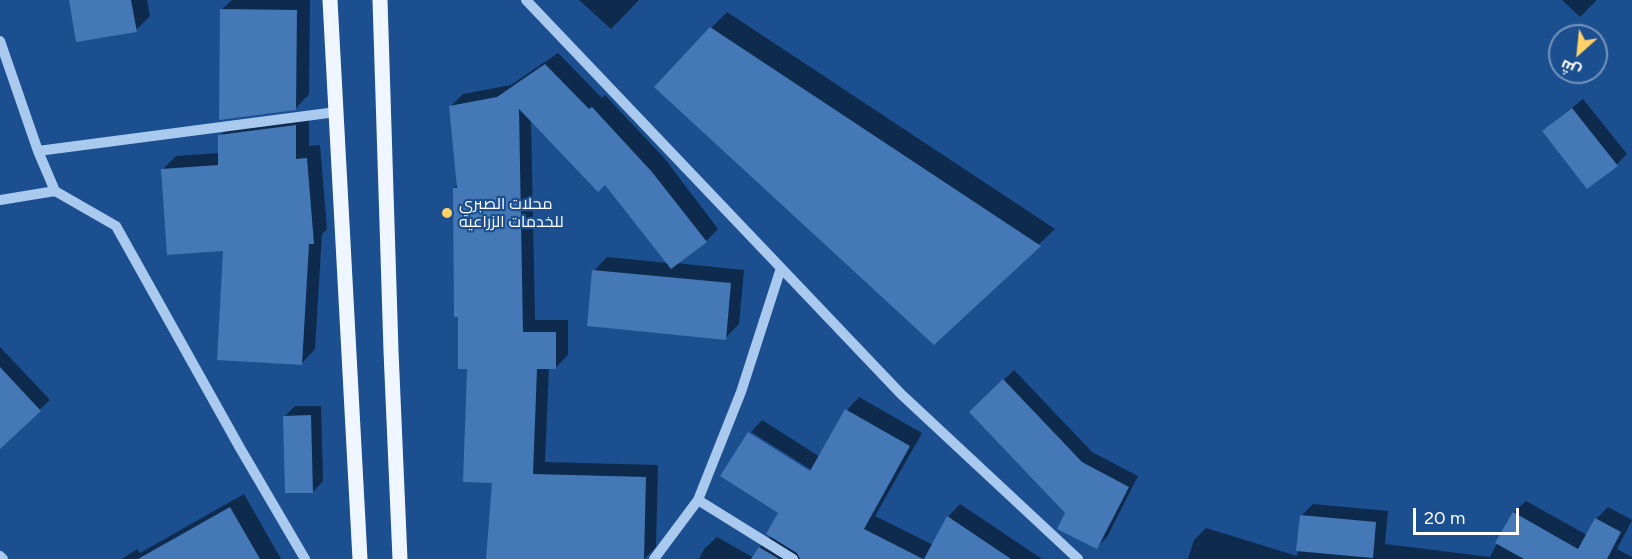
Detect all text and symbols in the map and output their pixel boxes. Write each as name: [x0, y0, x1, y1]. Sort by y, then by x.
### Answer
north arrow: [1548, 24, 1608, 84]
text: ش: [1557, 56, 1584, 82]
place label: محلات الصبري للخدمات الزراعيه: [459, 194, 564, 232]
marker: محلات الصبري للخدمات الزراعيه: [440, 206, 454, 220]
scale bar: [1416, 496, 1522, 534]
text: 20 m: [1424, 507, 1465, 529]

